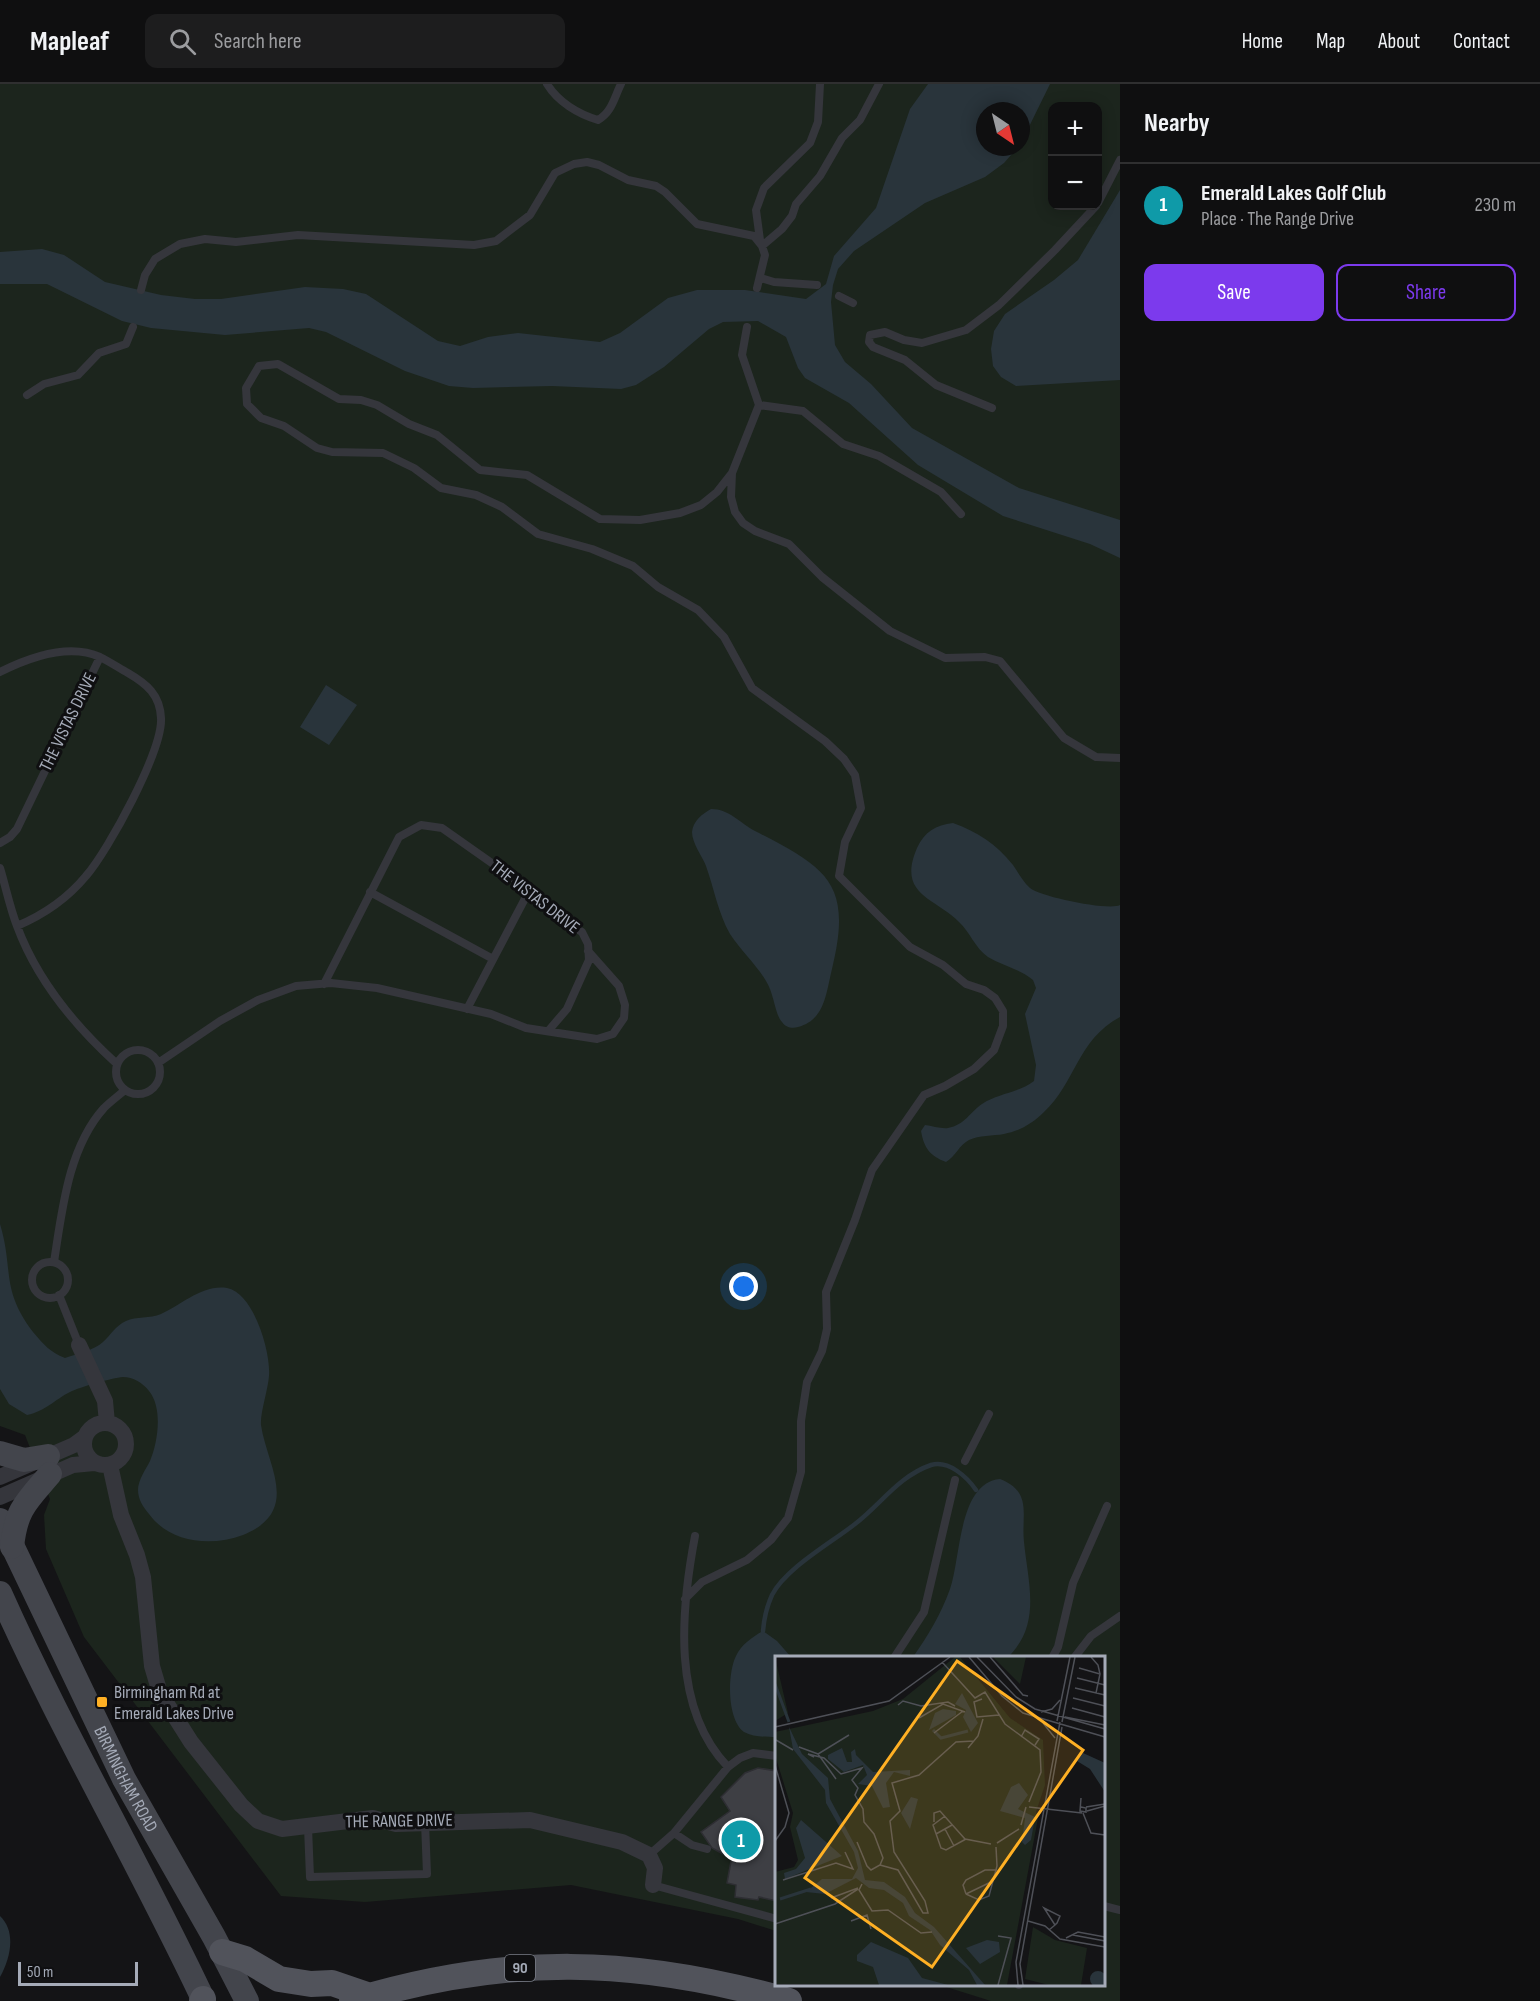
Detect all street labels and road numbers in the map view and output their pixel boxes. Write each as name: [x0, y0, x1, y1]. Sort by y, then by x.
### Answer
street label: THE VISTAS DRIVE: [35, 669, 101, 775]
street label: THE VISTAS DRIVE: [486, 856, 584, 938]
street label: BIRMINGHAM ROAD: [90, 1723, 162, 1836]
street label: THE RANGE DRIVE: [345, 1810, 453, 1832]
road number: 90: [505, 1955, 535, 1981]

